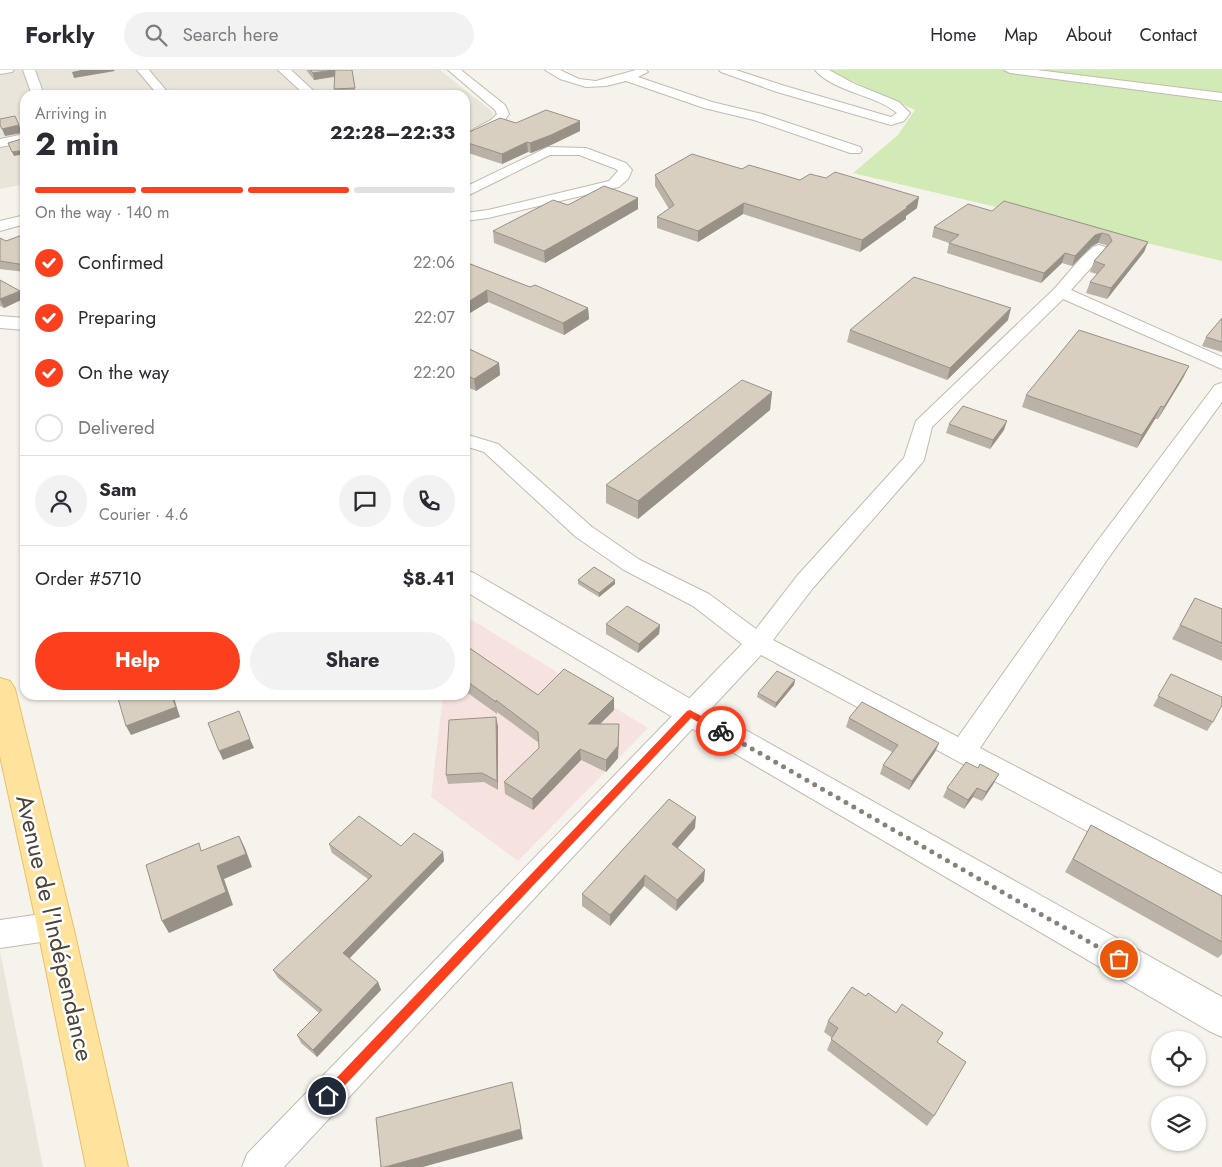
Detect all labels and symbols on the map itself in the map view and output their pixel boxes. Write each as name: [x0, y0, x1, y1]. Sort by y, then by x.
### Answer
courier: [696, 706, 746, 756]
street label: Avenue de l'Indépendance: [7, 791, 103, 1065]
pin: [1098, 938, 1140, 980]
pin: [306, 1075, 348, 1117]

